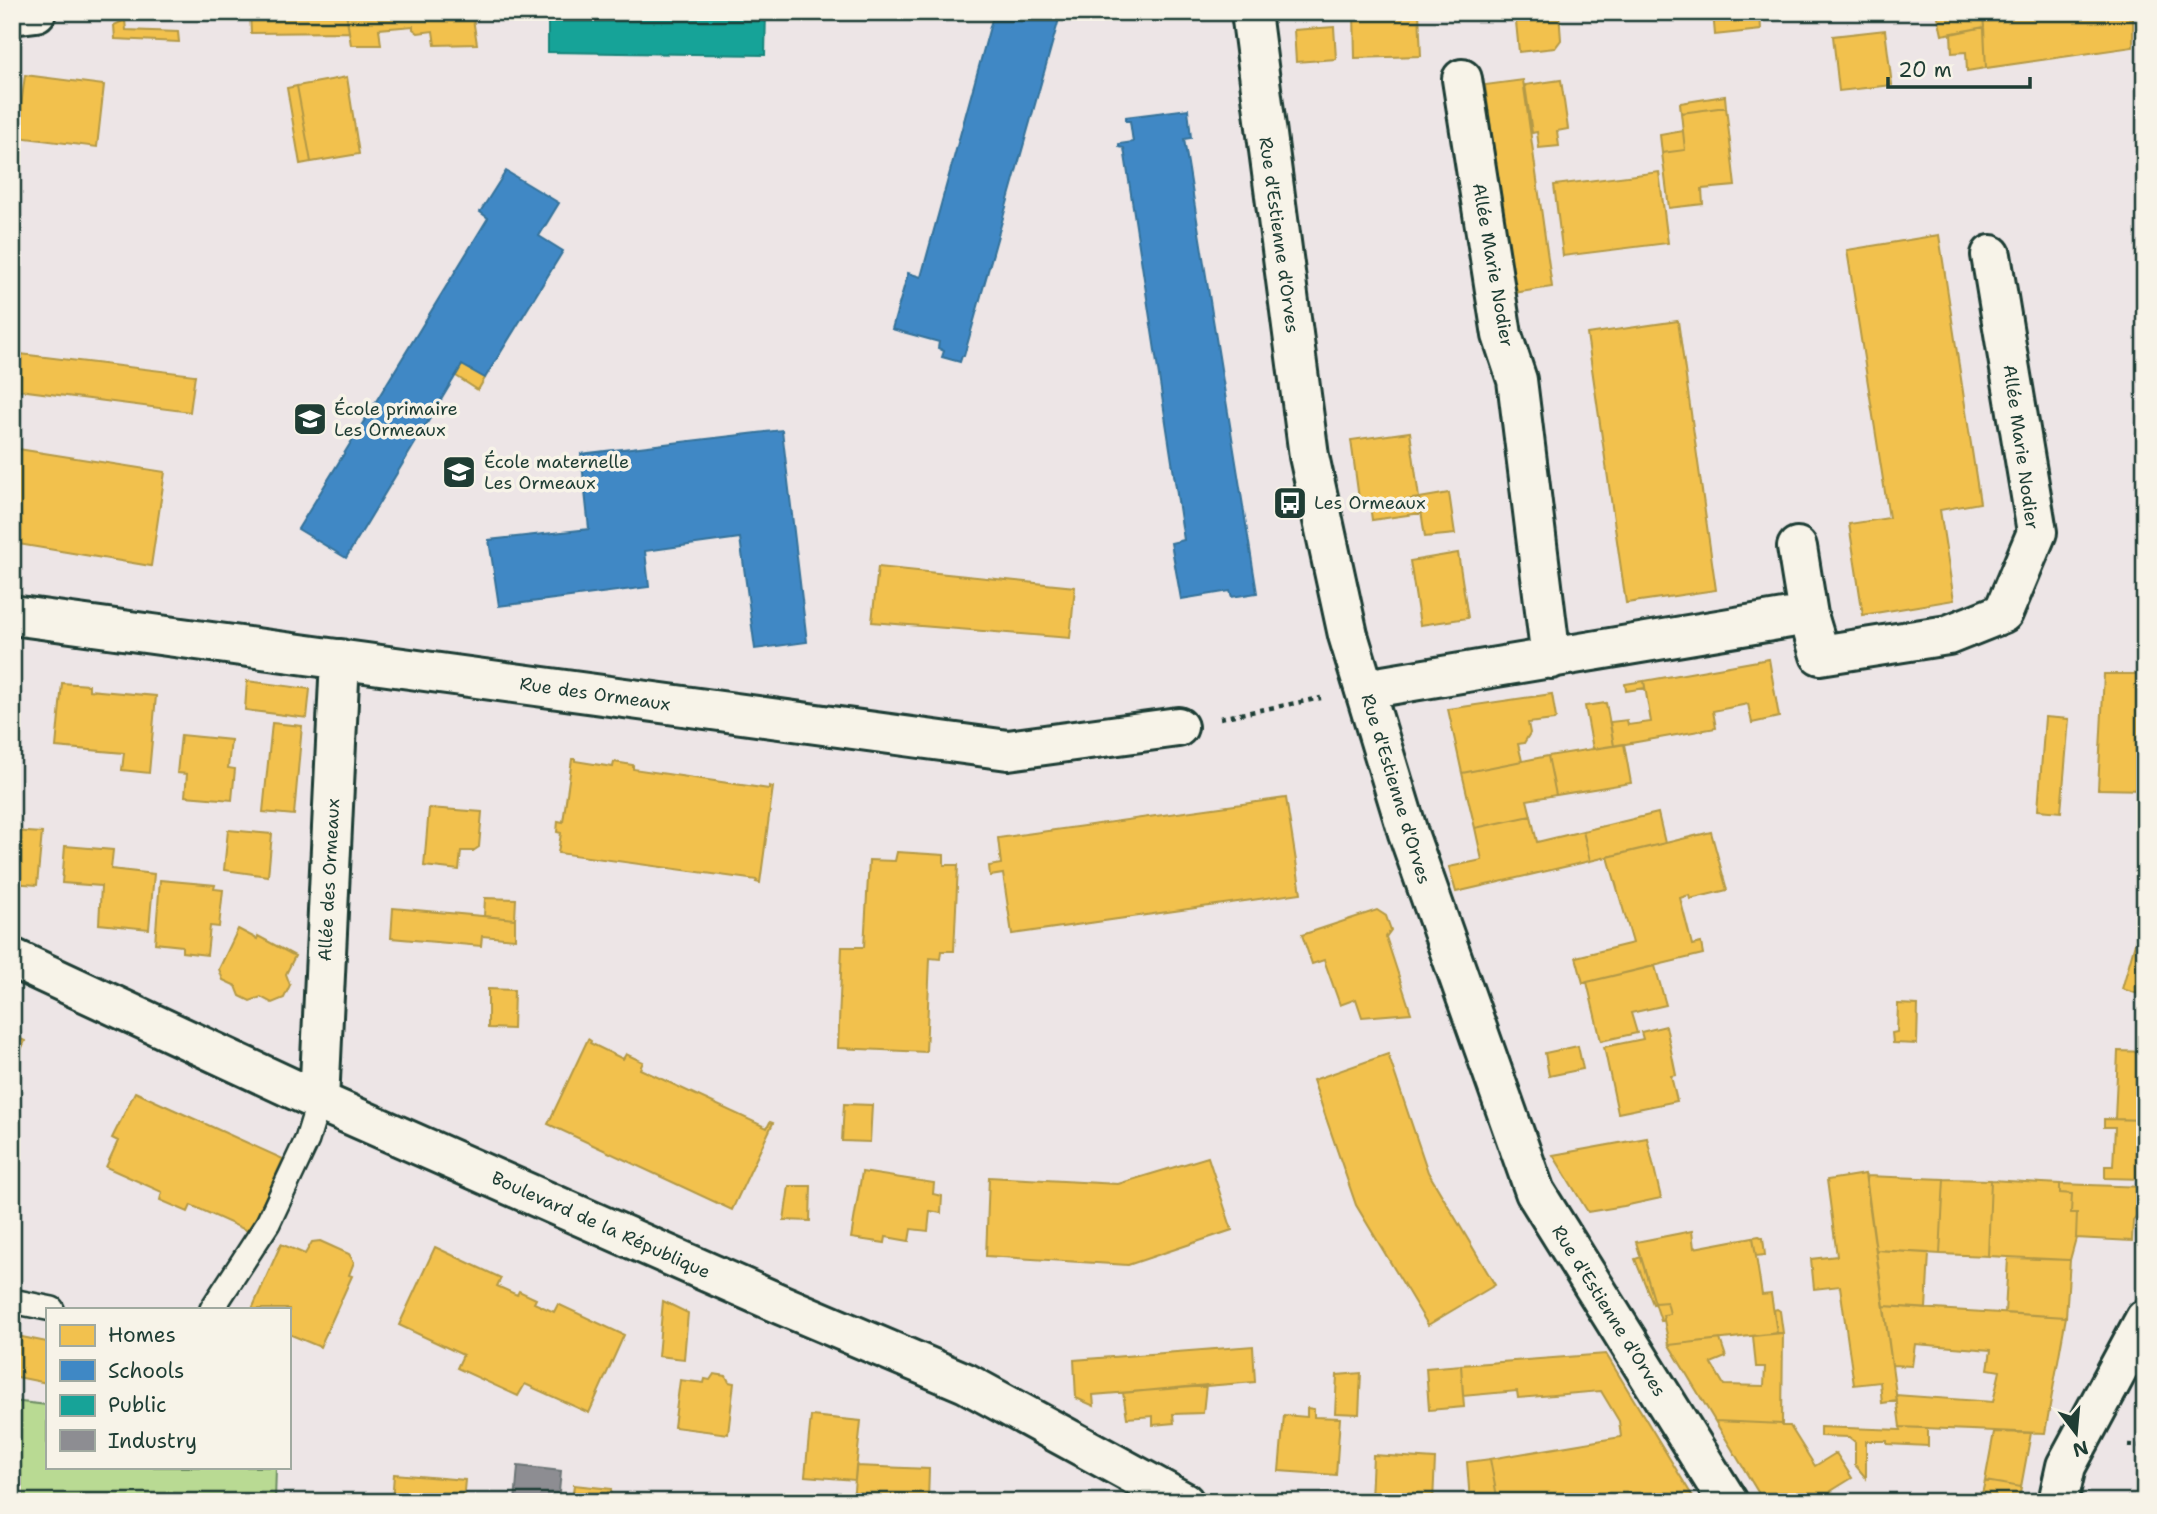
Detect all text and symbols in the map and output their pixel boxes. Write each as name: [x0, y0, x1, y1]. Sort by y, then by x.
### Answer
scale bar: [1888, 46, 2029, 90]
text: 20 m: [1898, 56, 1952, 84]
street label: Rue d'Estienne d'Orves: [1253, 135, 1305, 335]
street label: Allée Marie Nodier: [1467, 181, 1519, 349]
street label: Allée Marie Nodier: [1998, 363, 2044, 531]
place label: École primaire Les Ormeaux: [334, 397, 458, 442]
school or university icon: École primaire Les Ormeaux: [291, 400, 329, 438]
place label: École maternelle Les Ormeaux: [484, 450, 629, 495]
school or university icon: École maternelle Les Ormeaux: [440, 453, 478, 491]
bus stop icon: Les Ormeaux: [1271, 484, 1309, 522]
place label: Les Ormeaux: [1314, 491, 1426, 515]
street label: Rue des Ormeaux: [518, 672, 672, 716]
street label: Rue d'Estienne d'Orves: [1356, 691, 1436, 887]
street label: Allée des Ormeaux: [313, 798, 345, 962]
street label: Boulevard de la République: [488, 1166, 714, 1284]
street label: Rue d'Estienne d'Orves: [1546, 1221, 1672, 1401]
legend: [46, 1308, 290, 1468]
text: Homes: [108, 1321, 176, 1349]
text: Schools: [108, 1357, 184, 1385]
text: Public: [108, 1391, 167, 1419]
north arrow: [2042, 1398, 2112, 1468]
text: Industry: [108, 1427, 197, 1455]
text: N: [2070, 1435, 2091, 1463]

